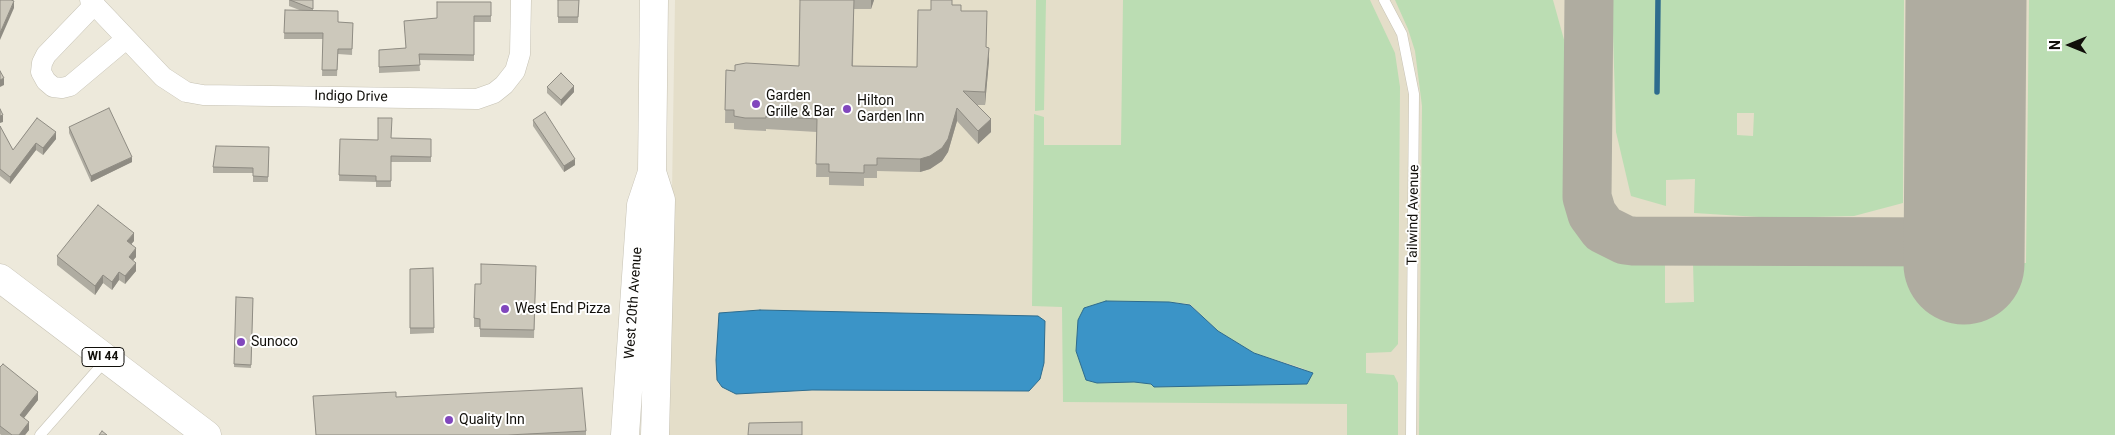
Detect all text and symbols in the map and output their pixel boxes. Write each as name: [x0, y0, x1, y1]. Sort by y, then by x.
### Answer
north arrow: [2045, 20, 2095, 70]
text: N: [2047, 40, 2063, 50]
street label: Indigo Drive: [314, 88, 388, 106]
place label: Garden Grille & Bar: [766, 88, 835, 120]
place label: Hilton Garden Inn: [857, 93, 925, 125]
marker: Garden Grille & Bar: [750, 98, 762, 110]
marker: Hilton Garden Inn: [841, 103, 853, 115]
street label: Tailwind Avenue: [1405, 164, 1423, 266]
street label: West 20th Avenue: [622, 246, 646, 360]
place label: West End Pizza: [515, 301, 611, 317]
marker: West End Pizza: [499, 303, 511, 315]
place label: Sunoco: [251, 334, 298, 350]
marker: Sunoco: [235, 336, 247, 348]
road number: WI 44: [82, 348, 124, 367]
place label: Quality Inn: [459, 412, 525, 428]
marker: Quality Inn: [443, 414, 455, 426]

